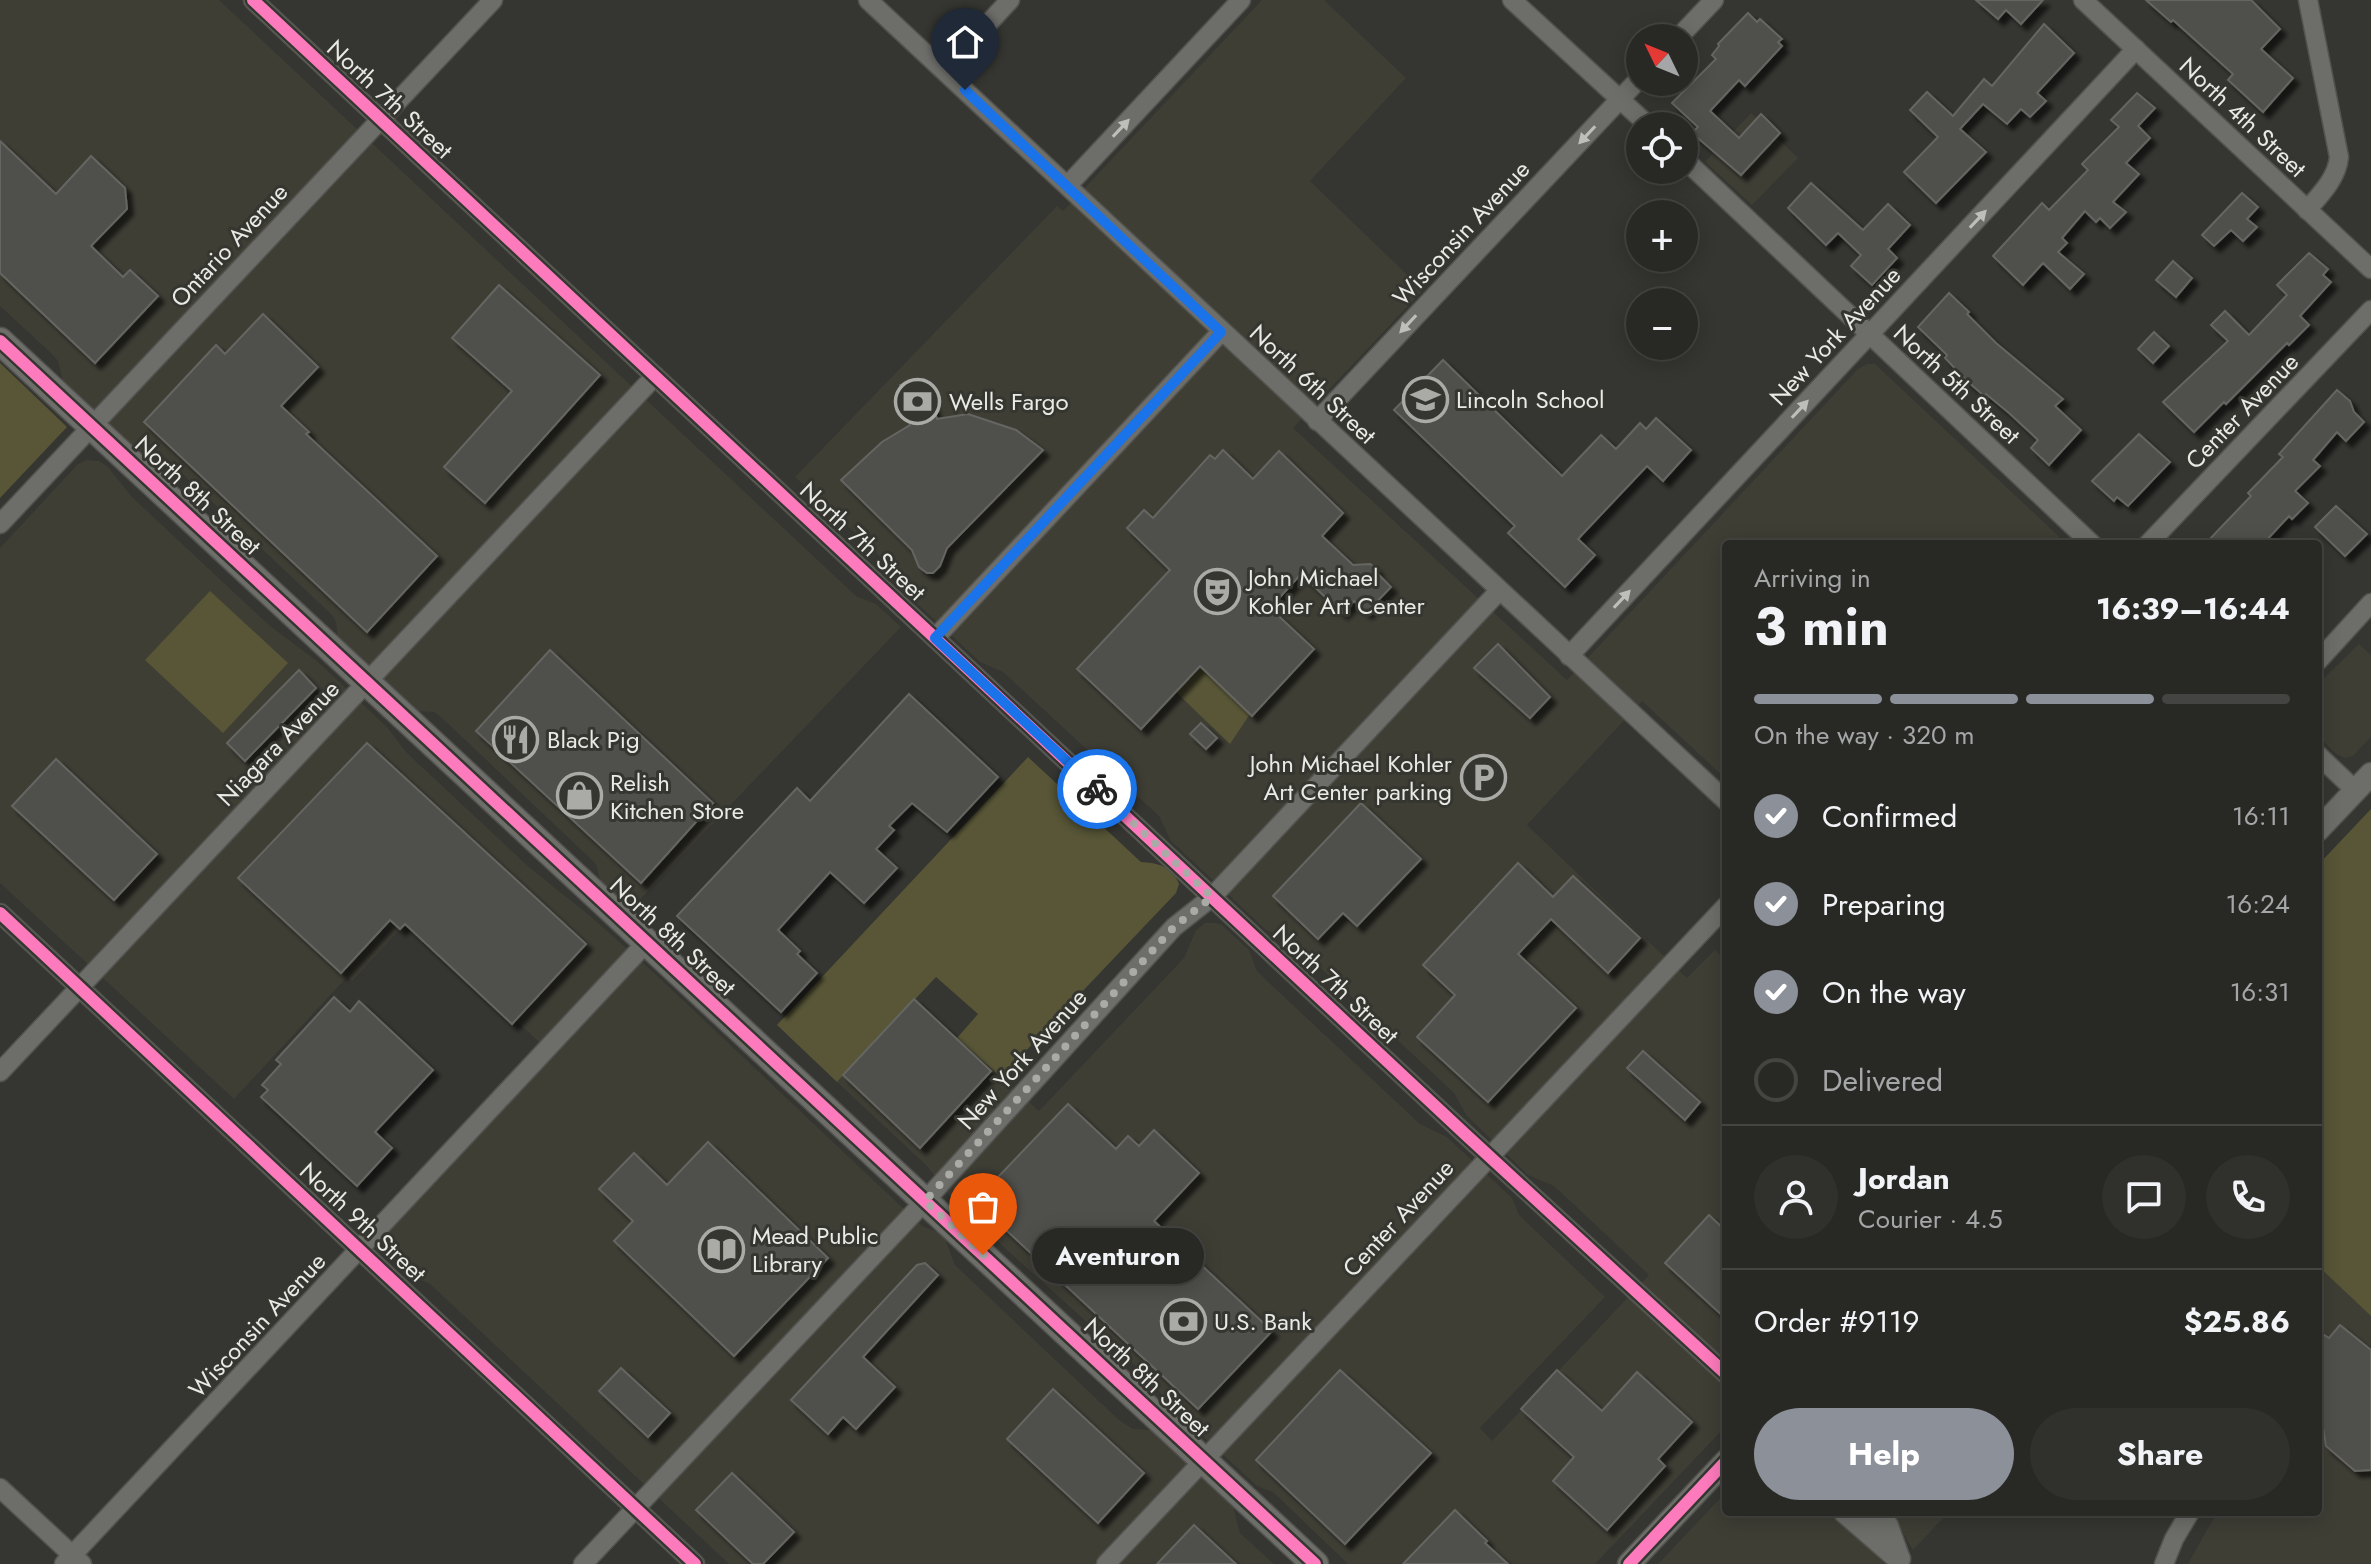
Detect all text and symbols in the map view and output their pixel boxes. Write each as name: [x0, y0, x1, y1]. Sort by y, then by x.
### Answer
pin: [931, 8, 999, 90]
icon: home: [943, 20, 987, 64]
north arrow: [1626, 24, 1698, 96]
map controls: [1626, 24, 1698, 360]
street label: North 7th Street: [319, 31, 461, 167]
street label: North 4th Street: [2172, 49, 2314, 185]
button: locate: [1626, 112, 1698, 184]
one-way arrow: [1112, 119, 1130, 138]
one-way arrow: [1578, 125, 1596, 144]
street label: Wisconsin Avenue: [1384, 153, 1538, 313]
street label: Ontario Avenue: [162, 175, 296, 315]
button: +: [1626, 200, 1698, 272]
one-way arrow: [1968, 210, 1986, 229]
street label: New York Avenue: [1761, 259, 1909, 413]
button: −: [1626, 288, 1698, 360]
one-way arrow: [1400, 314, 1418, 333]
street label: North 6th Street: [1242, 316, 1384, 452]
street label: North 5th Street: [1886, 316, 2028, 452]
street label: Center Avenue: [2177, 345, 2307, 477]
school or university icon: Lincoln School: [1401, 375, 1449, 423]
bank icon: Wells Fargo: [894, 377, 942, 425]
place label: Lincoln School: [1456, 382, 1605, 417]
place label: Wells Fargo: [949, 384, 1069, 419]
one-way arrow: [1791, 399, 1809, 418]
street label: North 8th Street: [127, 427, 269, 563]
street label: North 7th Street: [792, 473, 934, 609]
text: Arriving in: [1754, 559, 1871, 597]
place label: John Michael Kohler Art Center: [1245, 560, 1425, 623]
theatre icon: John Michael Kohler Art Center: [1193, 567, 1241, 615]
text: 16:39–16:44: [2096, 587, 2290, 630]
one-way arrow: [1613, 589, 1631, 608]
text: 3 min: [1754, 589, 1889, 665]
street label: Niagara Avenue: [209, 672, 347, 814]
restaurant icon: Black Pig: [492, 715, 540, 763]
text: On the way · 320 m: [1754, 716, 1975, 754]
place label: Black Pig: [547, 722, 640, 757]
place label: John Michael Kohler Art Center parking: [1247, 746, 1453, 809]
courier: [1057, 749, 1137, 829]
parking icon: John Michael Kohler Art Center parking: [1459, 753, 1507, 801]
place label: Relish Kitchen Store: [610, 765, 744, 828]
icon: bike: [1075, 767, 1119, 811]
shop icon: Relish Kitchen Store: [555, 772, 603, 820]
icon: check: [1754, 794, 1798, 838]
text: Confirmed: [1822, 795, 1957, 838]
text: 16:11: [2232, 797, 2290, 835]
street label: North 8th Street: [602, 868, 744, 1004]
icon: check: [1754, 882, 1798, 926]
text: Preparing: [1822, 883, 1946, 926]
text: 16:24: [2226, 885, 2290, 923]
street label: North 7th Street: [1265, 916, 1407, 1052]
icon: check: [1754, 970, 1798, 1014]
text: On the way: [1822, 971, 1966, 1014]
text: 16:31: [2230, 973, 2290, 1011]
street label: New York Avenue: [949, 981, 1095, 1137]
text: Delivered: [1822, 1059, 1943, 1102]
street label: Center Avenue: [1334, 1151, 1462, 1285]
street label: North 9th Street: [292, 1154, 434, 1290]
button: person: [1754, 1155, 1838, 1239]
button: chat: [2102, 1155, 2186, 1239]
button: phone: [2206, 1155, 2290, 1239]
text: Jordan: [1858, 1157, 1950, 1200]
pin: [949, 1173, 1017, 1255]
icon: bag: [961, 1185, 1005, 1229]
text: Courier · 4.5: [1858, 1200, 2003, 1238]
place label: Mead Public Library: [752, 1218, 878, 1281]
library icon: Mead Public Library: [697, 1225, 745, 1273]
callout: Aventuron: [1031, 1227, 1203, 1283]
text: Aventuron: [1056, 1237, 1180, 1275]
street label: Wisconsin Avenue: [180, 1245, 334, 1405]
bank icon: U.S. Bank: [1159, 1297, 1207, 1345]
text: Order #9119: [1754, 1300, 1920, 1343]
text: $25.86: [2184, 1300, 2290, 1343]
place label: U.S. Bank: [1214, 1304, 1312, 1339]
street label: North 8th Street: [1076, 1309, 1218, 1445]
button: Help: [1754, 1408, 2014, 1500]
button: Share: [2030, 1408, 2290, 1500]

